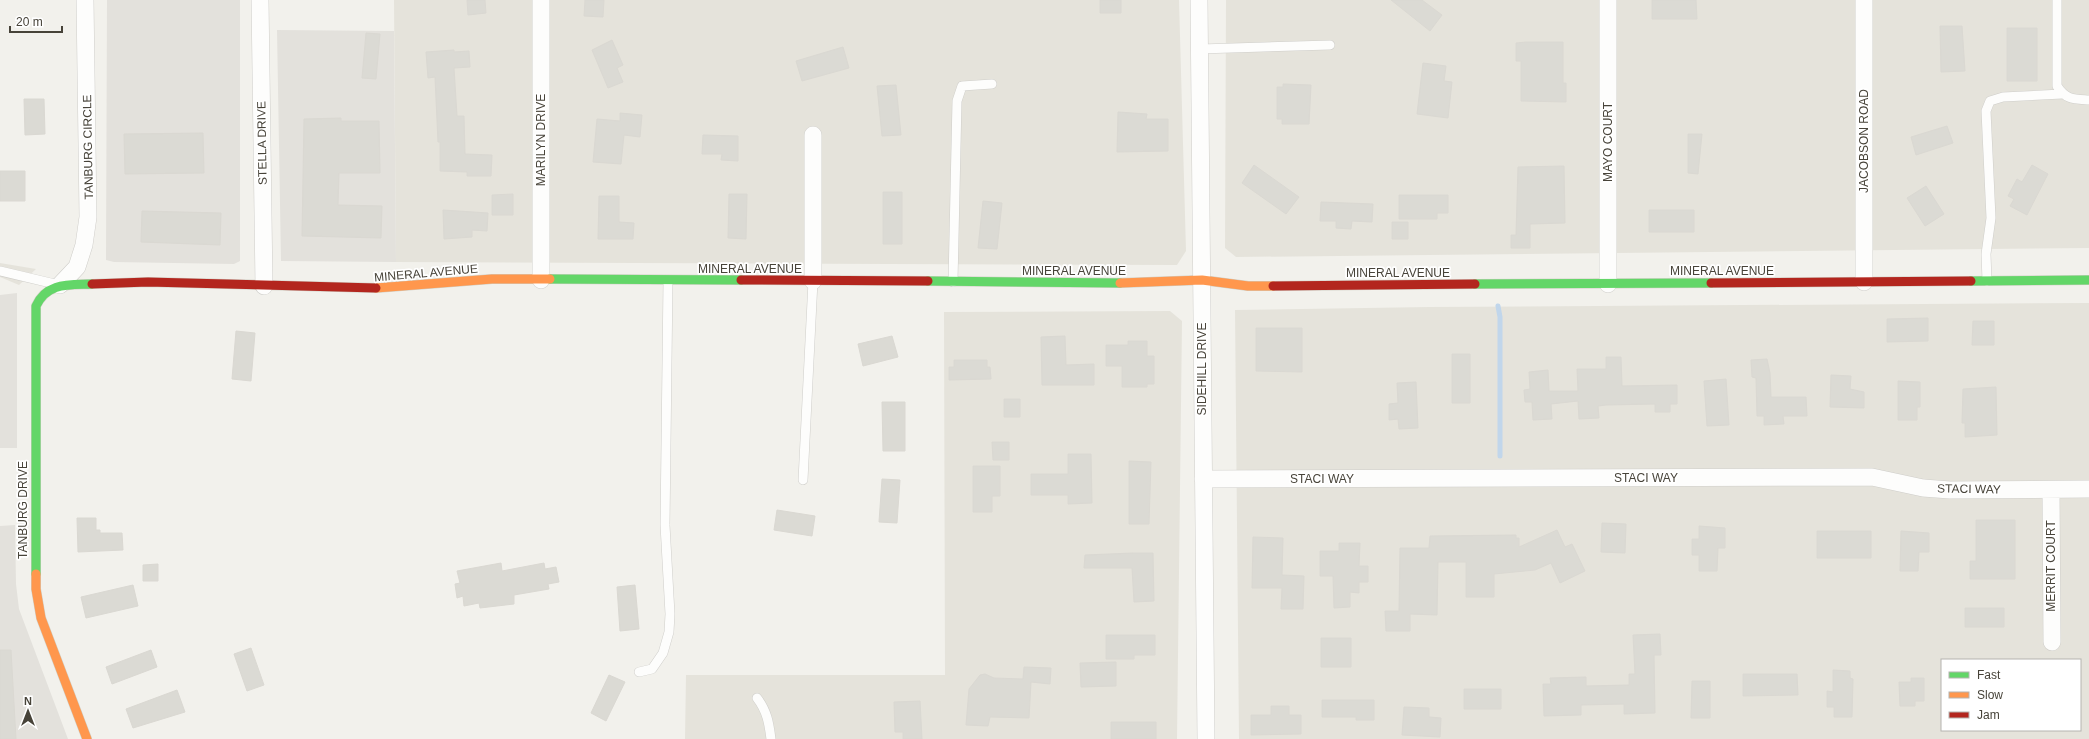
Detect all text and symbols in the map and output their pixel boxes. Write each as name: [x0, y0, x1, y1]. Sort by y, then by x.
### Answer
scale bar: [10, 8, 62, 34]
text: 20 m: [16, 15, 43, 29]
street label: JACOBSON ROAD: [1857, 89, 1871, 193]
street label: TANBURG CIRCLE: [80, 94, 96, 200]
street label: MARILYN DRIVE: [534, 94, 548, 186]
street label: STELLA DRIVE: [254, 101, 270, 185]
street label: MAYO COURT: [1601, 101, 1615, 182]
street label: MINERAL AVENUE: [374, 261, 478, 285]
street label: MINERAL AVENUE: [698, 262, 802, 276]
street label: MINERAL AVENUE: [1022, 264, 1126, 278]
street label: MINERAL AVENUE: [1670, 264, 1774, 278]
street label: MINERAL AVENUE: [1346, 266, 1450, 280]
street label: SIDEHILL DRIVE: [1195, 323, 1209, 415]
street label: TANBURG DRIVE: [16, 461, 30, 559]
street label: STACI WAY: [1614, 471, 1678, 485]
street label: STACI WAY: [1290, 472, 1354, 486]
street label: STACI WAY: [1937, 481, 2001, 497]
street label: MERRIT COURT: [2044, 520, 2058, 612]
legend: [1941, 659, 2081, 731]
text: Fast: [1977, 668, 2001, 682]
text: Slow: [1977, 688, 2003, 702]
north arrow: [8, 691, 48, 731]
text: N: [24, 695, 32, 707]
text: Jam: [1977, 708, 2000, 722]

